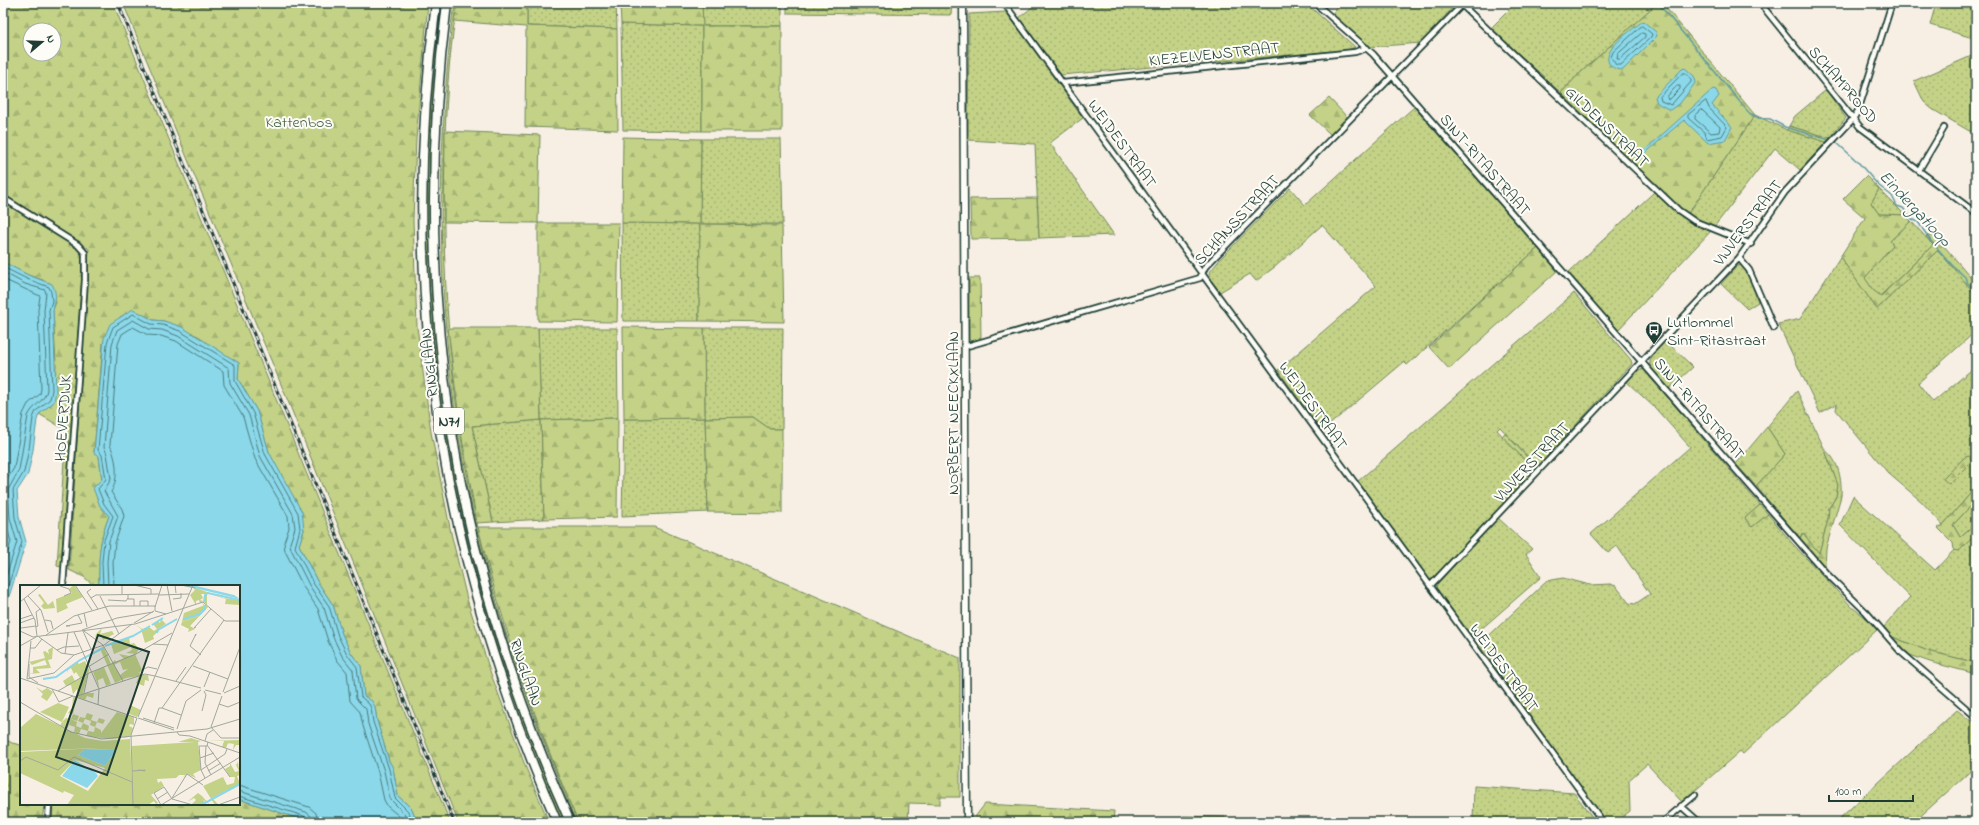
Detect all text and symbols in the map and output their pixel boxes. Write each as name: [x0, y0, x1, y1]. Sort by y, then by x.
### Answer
north arrow: [22, 22, 62, 62]
text: N: [42, 33, 59, 45]
street label: KIEZELVENSTRAAT: [1148, 36, 1281, 74]
street label: SCHAMPROOD: [1802, 41, 1883, 129]
street label: GILDENSTRAAT: [1559, 81, 1654, 174]
street label: WEIDESTRAAT: [1081, 95, 1162, 193]
street label: SINT-RITASTRAAT: [1433, 109, 1536, 222]
park label: Kattenbos: [265, 111, 333, 135]
water label: Eindergatloop: [1872, 165, 1957, 254]
street label: SCHANSSTRAAT: [1189, 170, 1286, 271]
street label: VIJVERSTRAAT: [1708, 175, 1789, 272]
place label: Lutlommel Sint-Ritastraat: [1667, 311, 1767, 353]
bus stop icon: Lutlommel Sint-Ritastraat: [1644, 320, 1664, 345]
street label: RINGLAAN: [414, 327, 446, 399]
street label: NORBERT NEECKXLAAN: [942, 331, 966, 495]
street label: SINT-RITASTRAAT: [1647, 353, 1750, 466]
street label: WEIDESTRAAT: [1272, 357, 1353, 455]
street label: HOEVERDIJK: [49, 374, 79, 462]
road number: N71: [434, 408, 464, 434]
street label: VIJVERSTRAAT: [1488, 417, 1576, 509]
inset map: [20, 585, 240, 805]
street label: WEIDESTRAAT: [1463, 619, 1544, 717]
street label: RINGLAAN: [502, 636, 548, 710]
scale bar: [1829, 777, 1913, 803]
text: 100 m: [1835, 783, 1862, 801]

